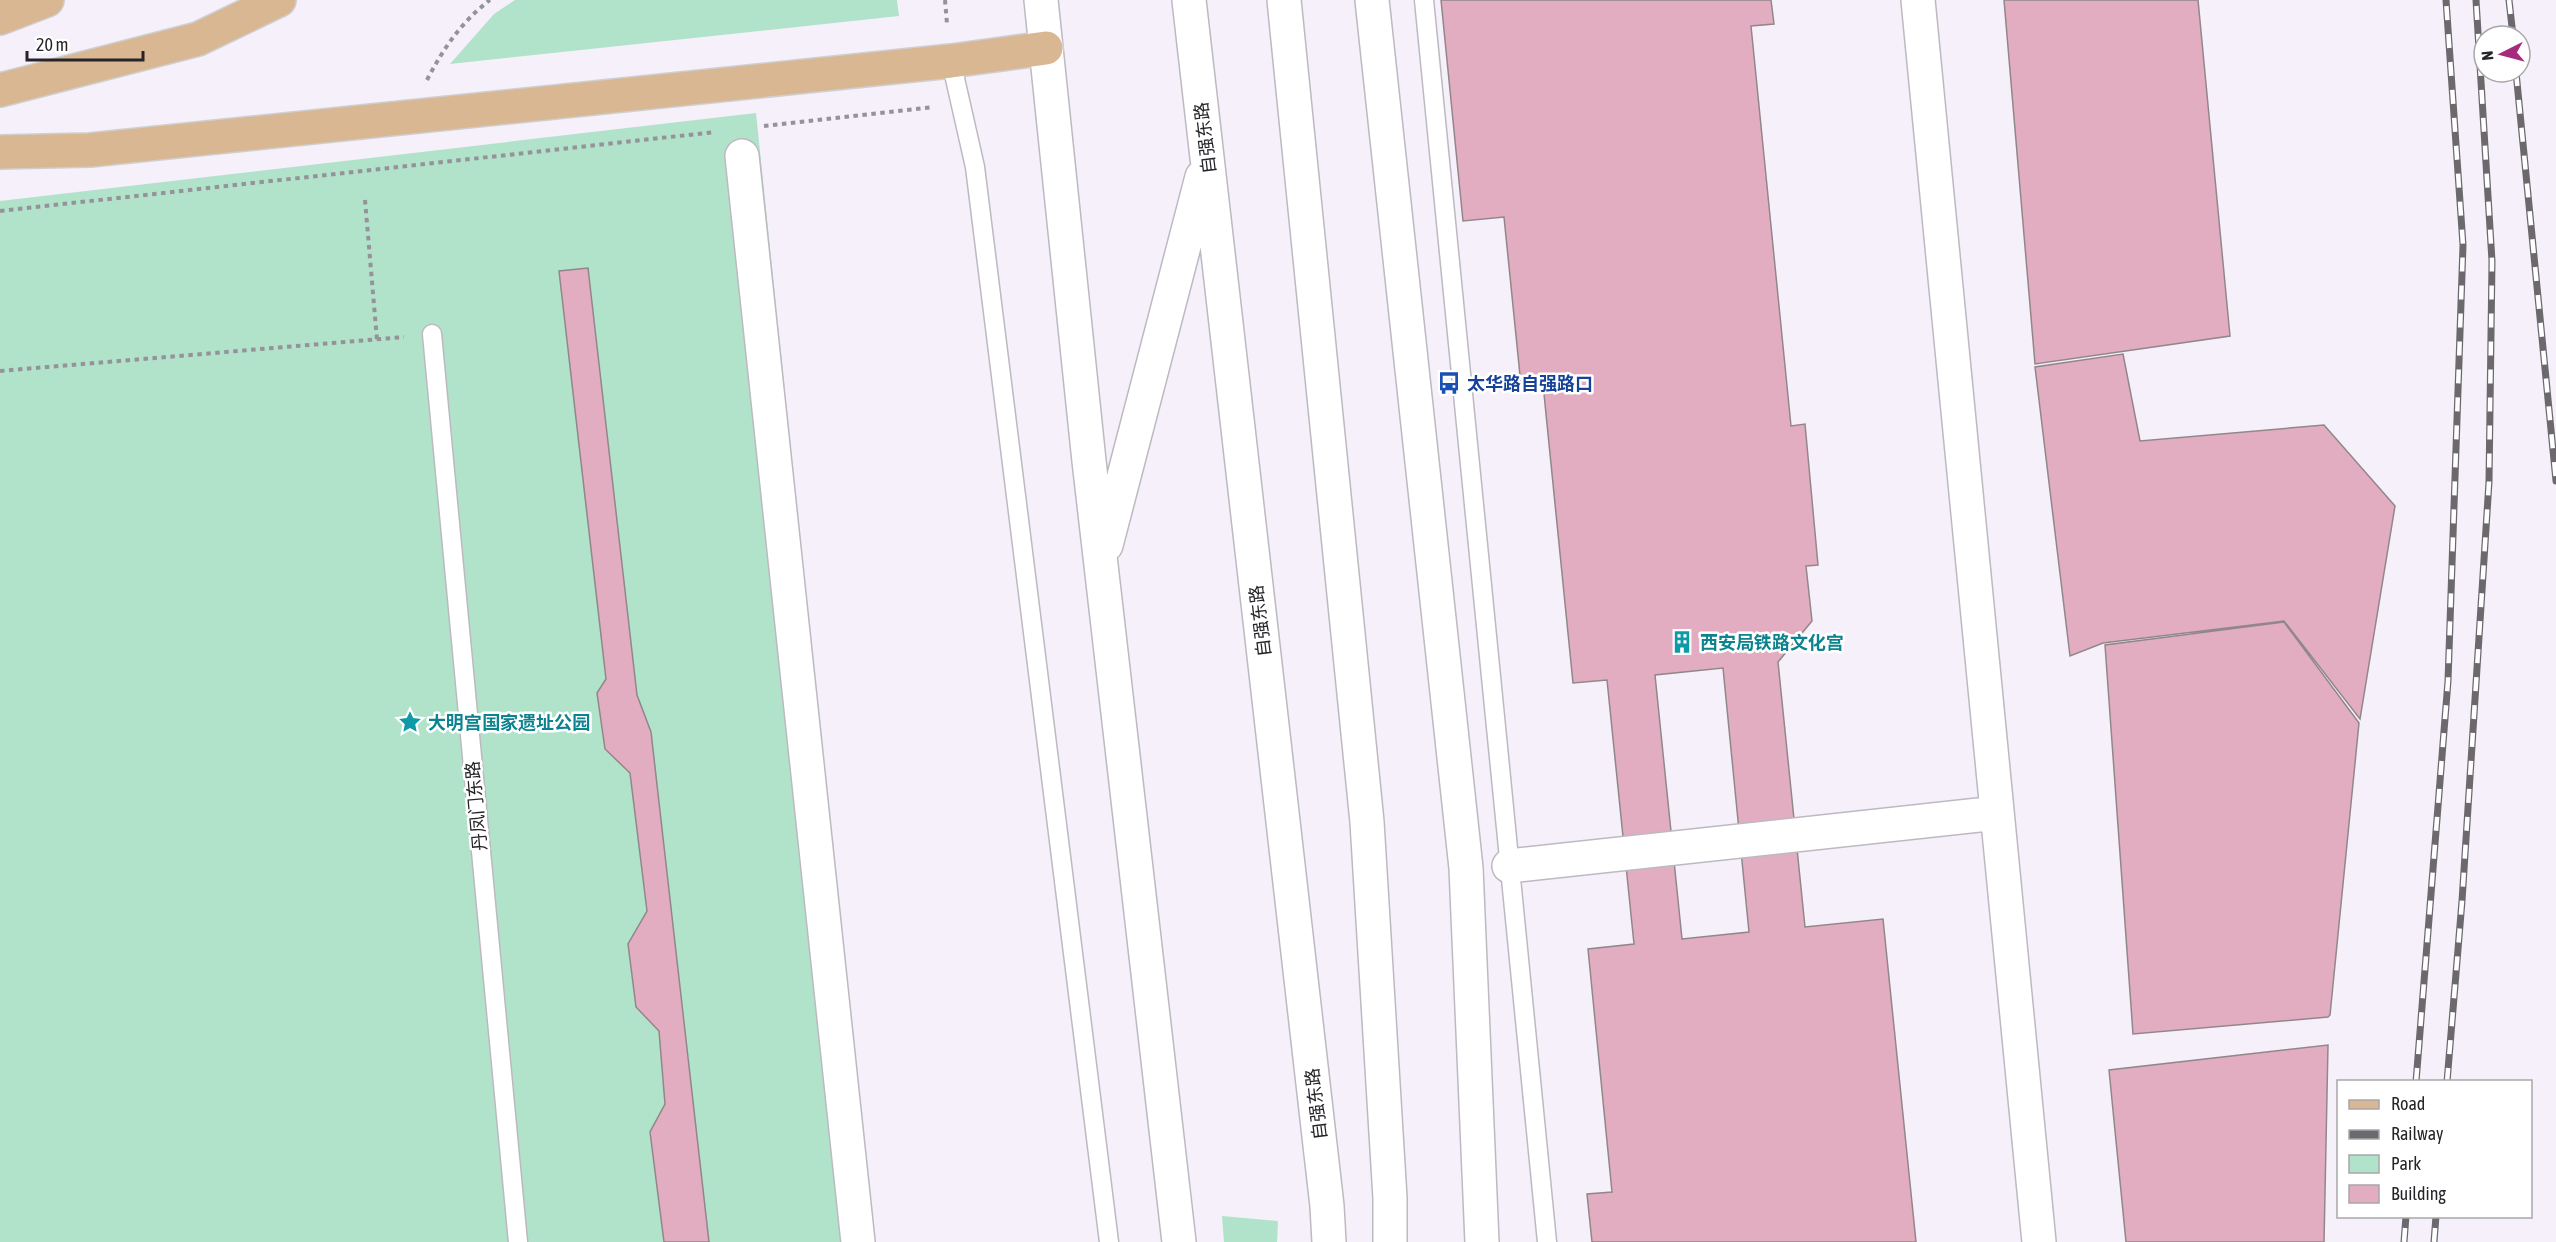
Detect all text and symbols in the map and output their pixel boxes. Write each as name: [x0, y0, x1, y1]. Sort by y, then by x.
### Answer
scale bar: [27, 24, 142, 62]
north arrow: [2472, 24, 2532, 84]
text: 20 m: [36, 34, 68, 55]
text: N: [2478, 50, 2497, 61]
street label: 自强东路: [1190, 101, 1220, 175]
bus stop icon: 太华路自强路口: [1436, 370, 1462, 396]
place label: 太华路自强路口: [1467, 373, 1593, 394]
street label: 自强东路: [1245, 584, 1275, 658]
building icon: 西安局铁路文化宫: [1669, 629, 1695, 655]
place label: 西安局铁路文化宫: [1700, 632, 1844, 653]
place icon: 大明宫国家遗址公园: [397, 709, 423, 735]
place label: 大明宫国家遗址公园: [428, 712, 590, 733]
street label: 丹凤门东路: [462, 760, 490, 852]
street label: 自强东路: [1301, 1067, 1331, 1141]
legend: [2337, 1080, 2532, 1218]
text: Road: [2391, 1093, 2425, 1114]
text: Railway: [2391, 1123, 2443, 1144]
text: Park: [2391, 1153, 2421, 1174]
text: Building: [2391, 1183, 2446, 1204]

